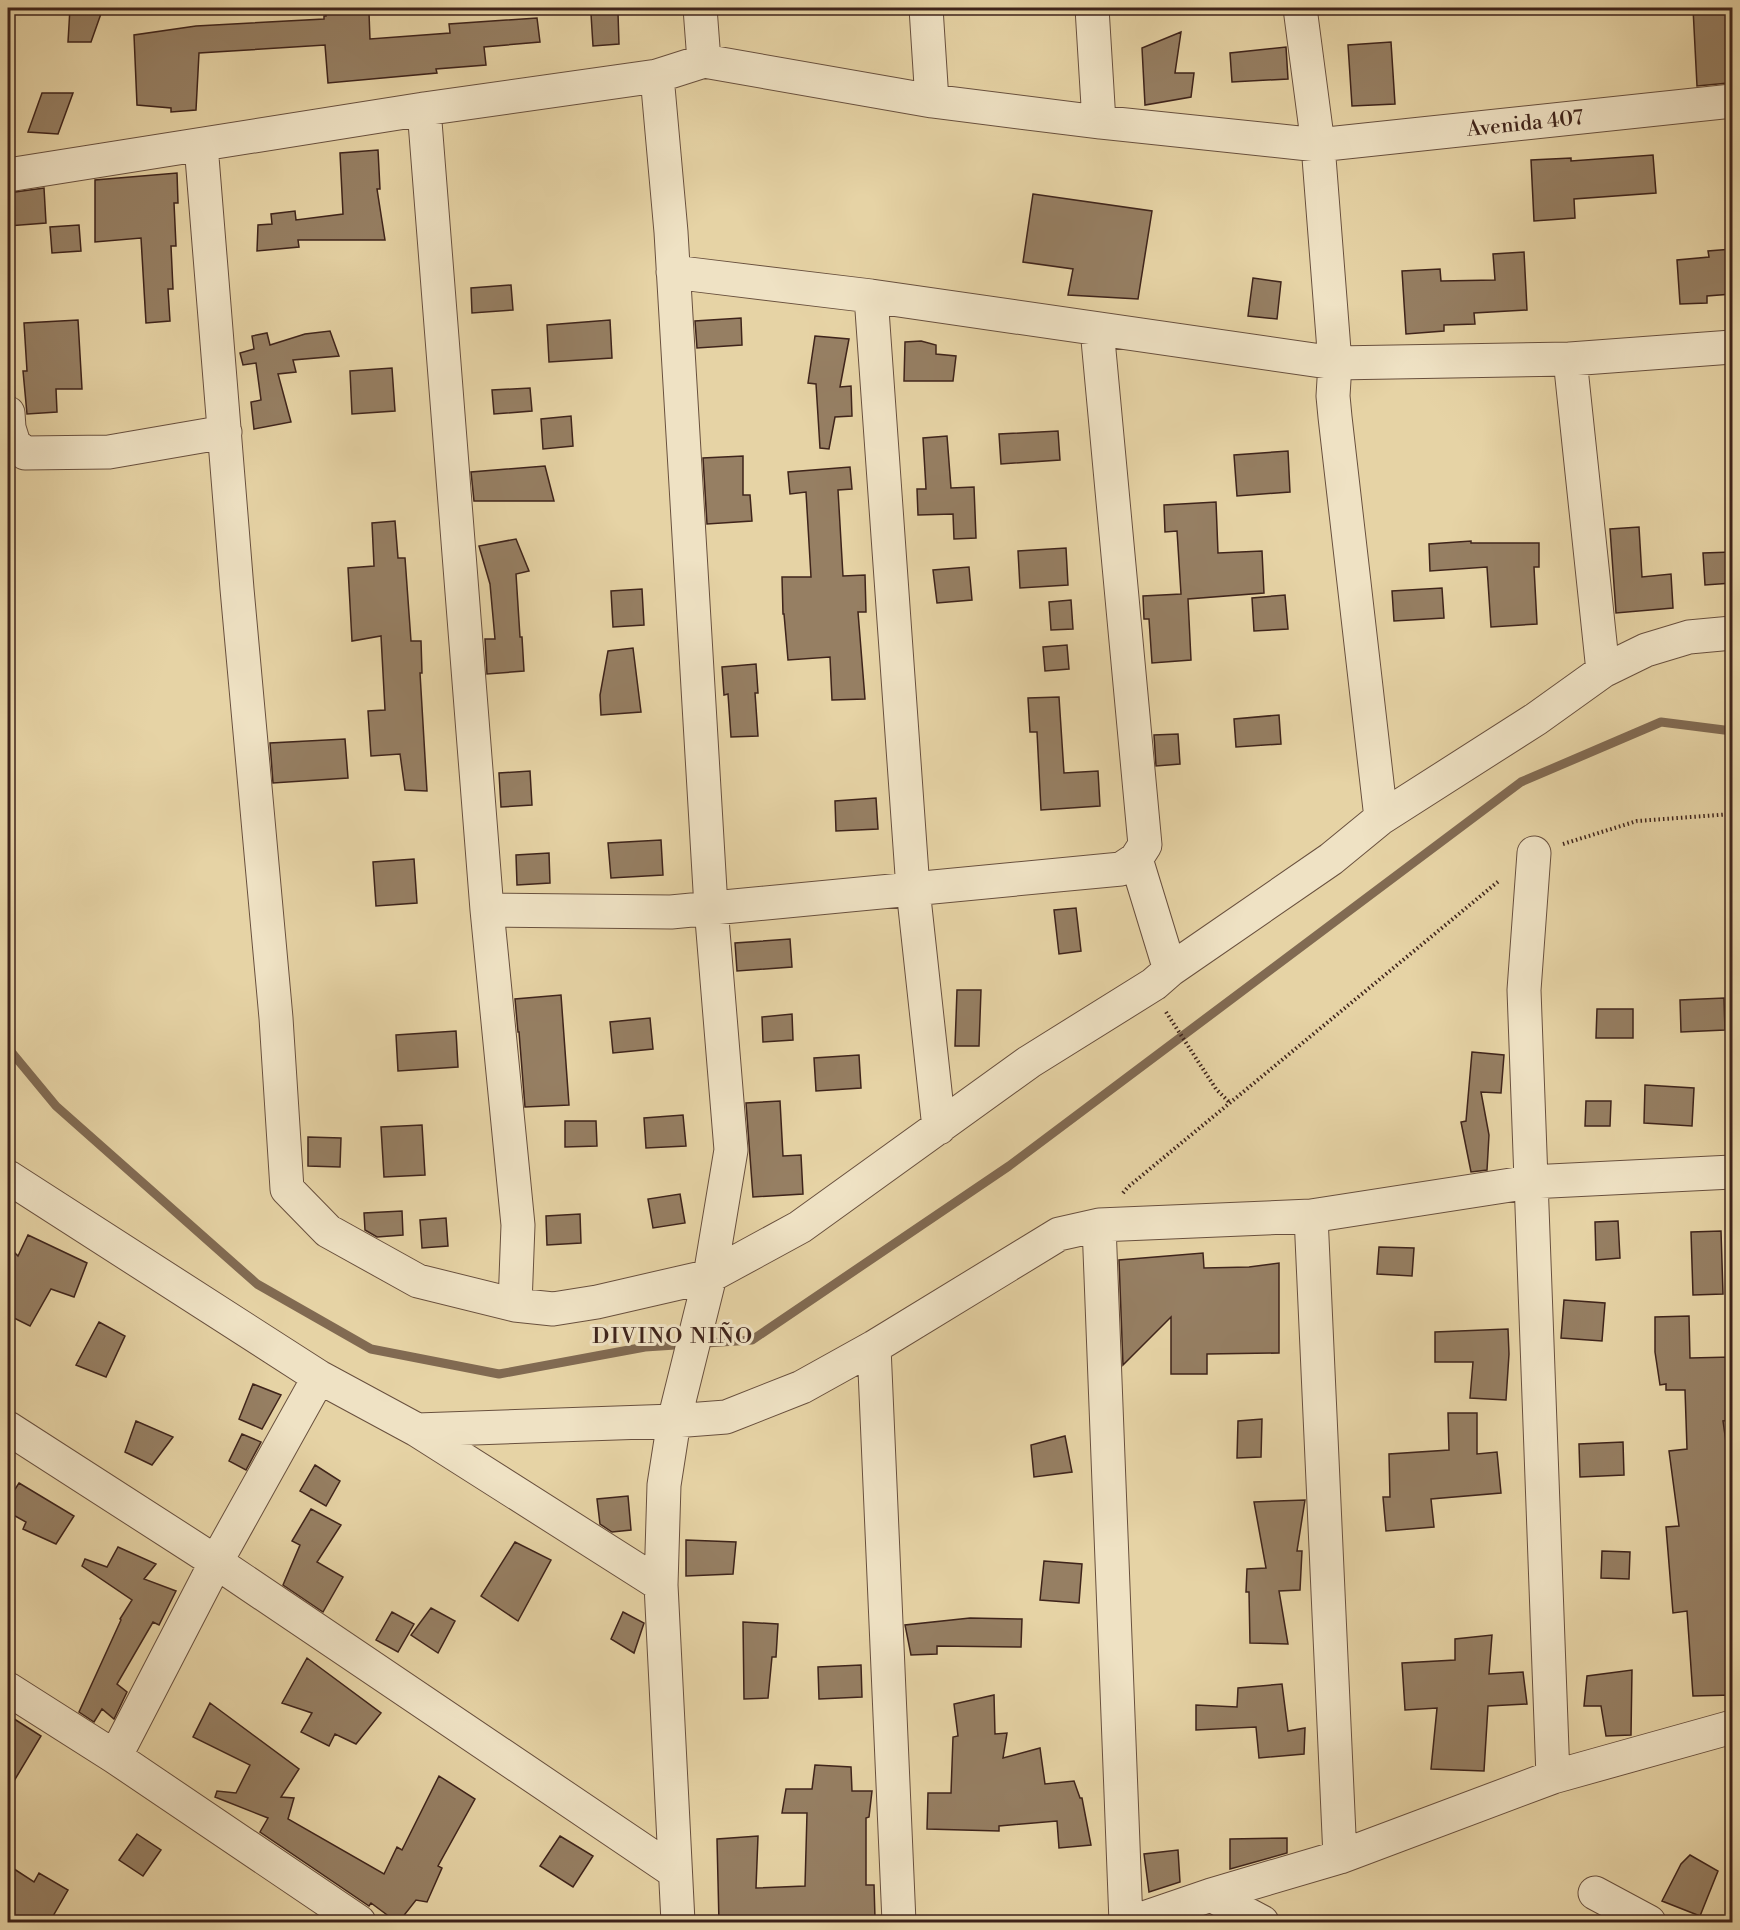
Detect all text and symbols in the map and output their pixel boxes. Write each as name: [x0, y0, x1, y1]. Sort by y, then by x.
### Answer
street label: Avenida 407: [1464, 105, 1585, 143]
district label: DIVINO NIÑO: [592, 1322, 754, 1350]

